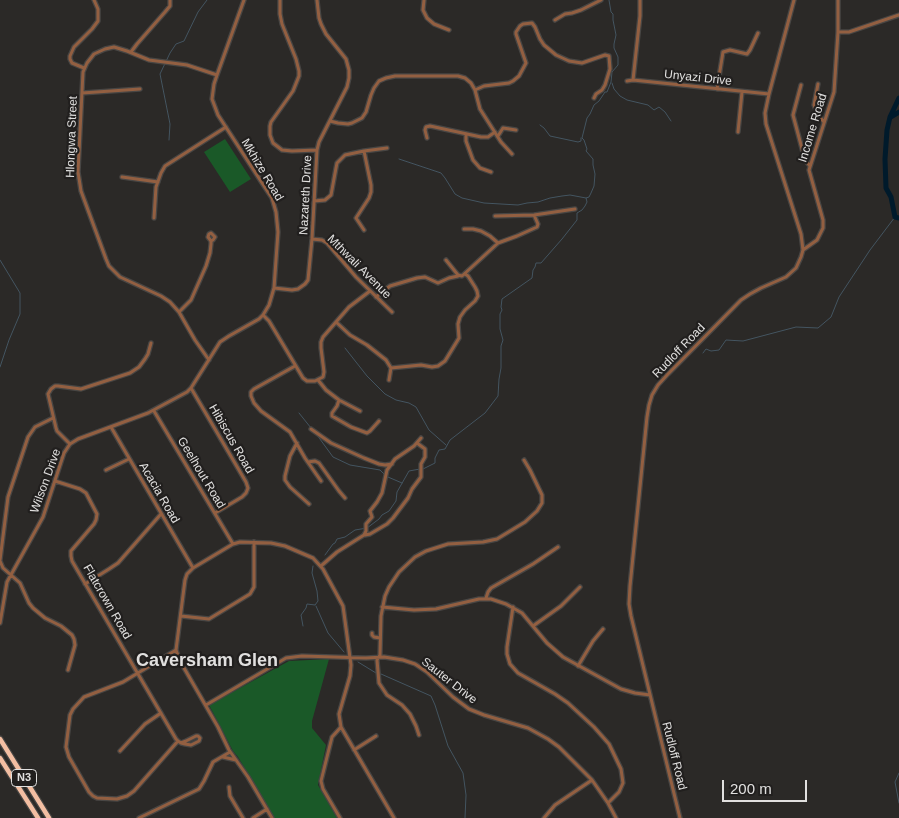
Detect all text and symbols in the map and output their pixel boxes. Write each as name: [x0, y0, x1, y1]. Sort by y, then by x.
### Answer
street label: Unyazi Drive: [663, 67, 733, 89]
street label: Income Road: [796, 92, 830, 164]
street label: Hlongwa Street: [63, 96, 81, 178]
street label: Mkhize Road: [238, 136, 286, 204]
street label: Nazareth Drive: [297, 155, 315, 235]
street label: Mthwali Avenue: [324, 232, 394, 302]
street label: Rudloff Road: [650, 321, 708, 381]
street label: Hibiscus Road: [205, 402, 257, 476]
street label: Geelhout Road: [174, 435, 228, 511]
street label: Wilson Drive: [28, 447, 64, 515]
street label: Acacia Road: [136, 460, 182, 526]
street label: Flatcrown Road: [80, 562, 134, 642]
district label: Caversham Glen: [136, 650, 278, 672]
street label: Sauter Drive: [418, 655, 480, 707]
street label: Rudloff Road: [659, 720, 689, 792]
road number: N3: [12, 770, 36, 786]
scale bar: [724, 770, 809, 802]
text: 200 m: [730, 780, 772, 797]

